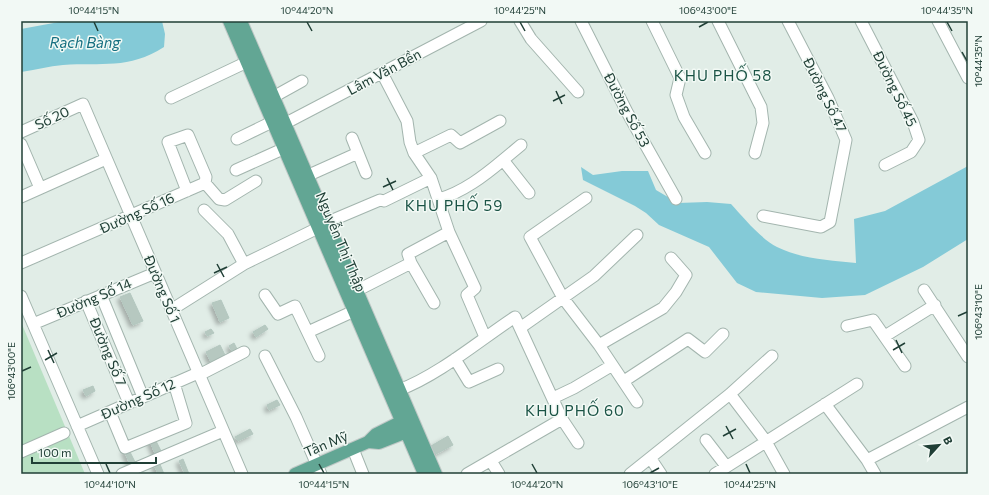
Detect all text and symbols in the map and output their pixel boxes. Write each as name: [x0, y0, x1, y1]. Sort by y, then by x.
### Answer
text: 10°44'15"N: [69, 4, 119, 16]
text: 10°44'20"N: [281, 4, 333, 16]
text: 10°44'25"N: [494, 4, 546, 16]
text: 106°43'00"E: [679, 4, 737, 16]
text: 10°44'35"N: [921, 4, 973, 16]
water label: Rạch Bàng: [50, 33, 121, 51]
text: 10°44'35"N: [972, 35, 984, 87]
street label: Lâm Văn Bền: [344, 45, 424, 98]
street label: Đường Số 45: [869, 47, 921, 129]
street label: Đường Số 47: [800, 54, 851, 135]
district label: KHU PHỐ 58: [674, 63, 772, 84]
street label: Đường Số 53: [600, 69, 654, 150]
street label: Số 20: [32, 102, 72, 133]
street label: Đường Số 16: [96, 188, 177, 237]
street label: Nguyễn Thị Thập: [313, 189, 370, 294]
district label: KHU PHỐ 59: [405, 193, 503, 214]
street label: Đường Số 1: [140, 252, 184, 325]
street label: Đường Số 14: [53, 274, 134, 321]
text: 106°43'10"E: [972, 284, 984, 340]
street label: Đường Số 7: [86, 314, 131, 389]
text: 106°43'00"E: [5, 342, 17, 400]
street label: Đường Số 12: [97, 375, 178, 423]
district label: KHU PHỐ 60: [525, 398, 625, 419]
north arrow: [919, 425, 959, 465]
street label: Tân Mỹ: [301, 427, 350, 460]
text: B: [941, 434, 956, 446]
scale bar: [32, 439, 156, 465]
text: 100 m: [38, 445, 72, 459]
text: 10°44'10"N: [84, 478, 136, 490]
text: 10°44'15"N: [299, 478, 349, 490]
text: 10°44'20"N: [511, 478, 563, 490]
text: 106°43'10"E: [622, 478, 678, 490]
text: 10°44'25"N: [724, 478, 776, 490]

